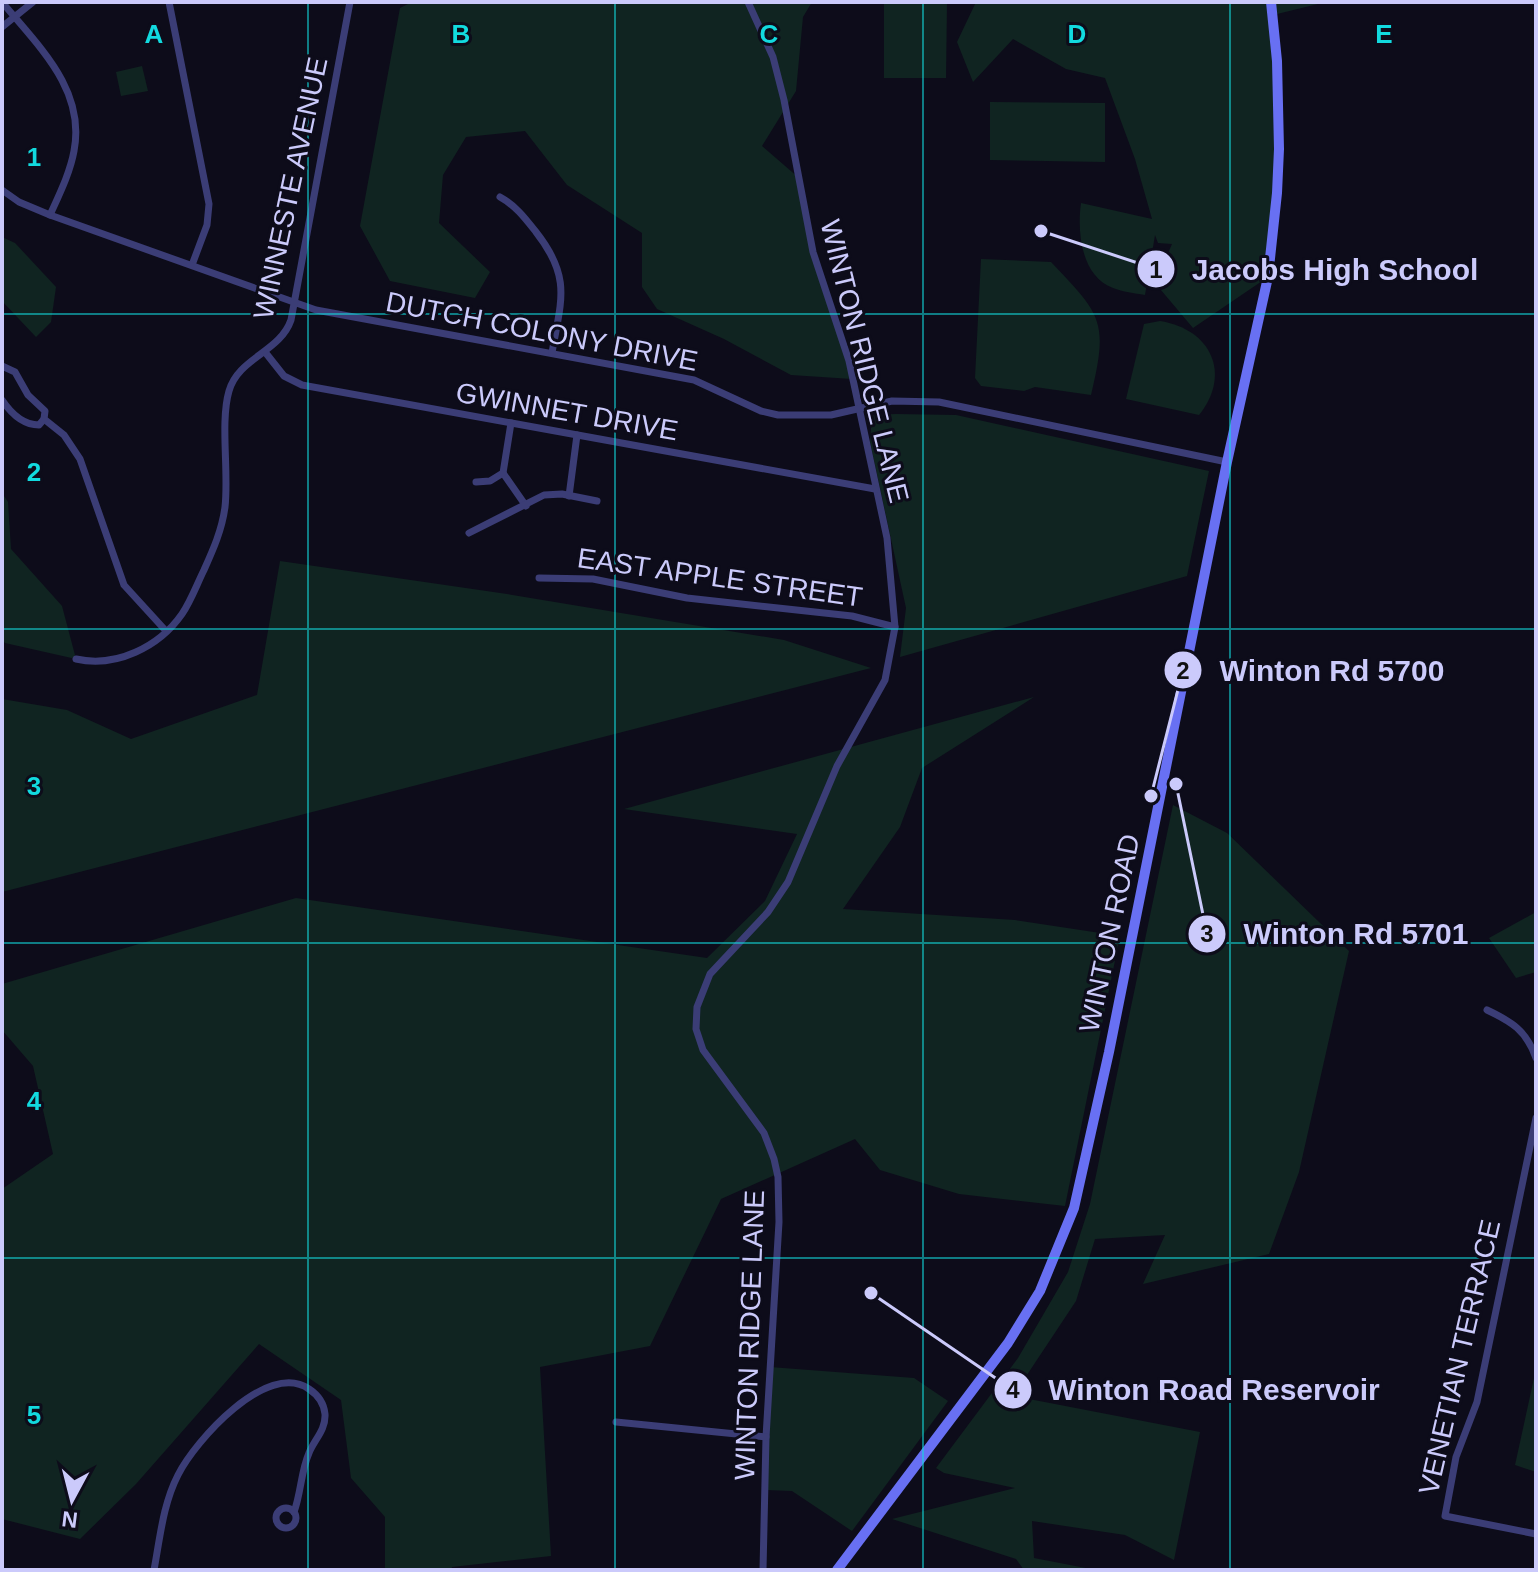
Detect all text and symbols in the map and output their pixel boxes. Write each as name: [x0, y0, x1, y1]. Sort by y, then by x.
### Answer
text: A: [145, 19, 164, 49]
text: B: [452, 19, 470, 49]
text: C: [760, 19, 779, 49]
text: D: [1068, 19, 1086, 49]
text: E: [1375, 19, 1393, 49]
street label: WINNESTE AVENUE: [248, 54, 333, 322]
text: 1: [27, 142, 41, 172]
street label: WINTON RIDGE LANE: [814, 216, 915, 506]
callout: Jacobs High School: [1136, 242, 1494, 296]
text: Jacobs High School: [1192, 253, 1478, 286]
text: 1: [1149, 256, 1163, 283]
street label: DUTCH COLONY DRIVE: [383, 286, 700, 377]
street label: GWINNET DRIVE: [453, 377, 680, 446]
text: 2: [27, 457, 41, 487]
street label: EAST APPLE STREET: [575, 542, 864, 613]
callout: Winton Rd 5700: [1163, 643, 1460, 697]
text: Winton Rd 5700: [1220, 654, 1444, 687]
text: 2: [1176, 657, 1190, 684]
text: 3: [27, 771, 41, 801]
street label: WINTON ROAD: [1073, 831, 1146, 1035]
callout: Winton Rd 5701: [1187, 907, 1484, 961]
text: Winton Rd 5701: [1244, 917, 1468, 950]
text: 3: [1200, 920, 1214, 947]
text: 4: [27, 1086, 42, 1116]
street label: WINTON RIDGE LANE: [729, 1189, 770, 1481]
street label: VENETIAN TERRACE: [1413, 1217, 1506, 1498]
callout: Winton Road Reservoir: [993, 1363, 1396, 1417]
text: Winton Road Reservoir: [1048, 1373, 1380, 1406]
text: 4: [1006, 1376, 1020, 1403]
text: 5: [27, 1400, 41, 1430]
north arrow: [32, 1460, 112, 1540]
text: N: [60, 1506, 79, 1533]

